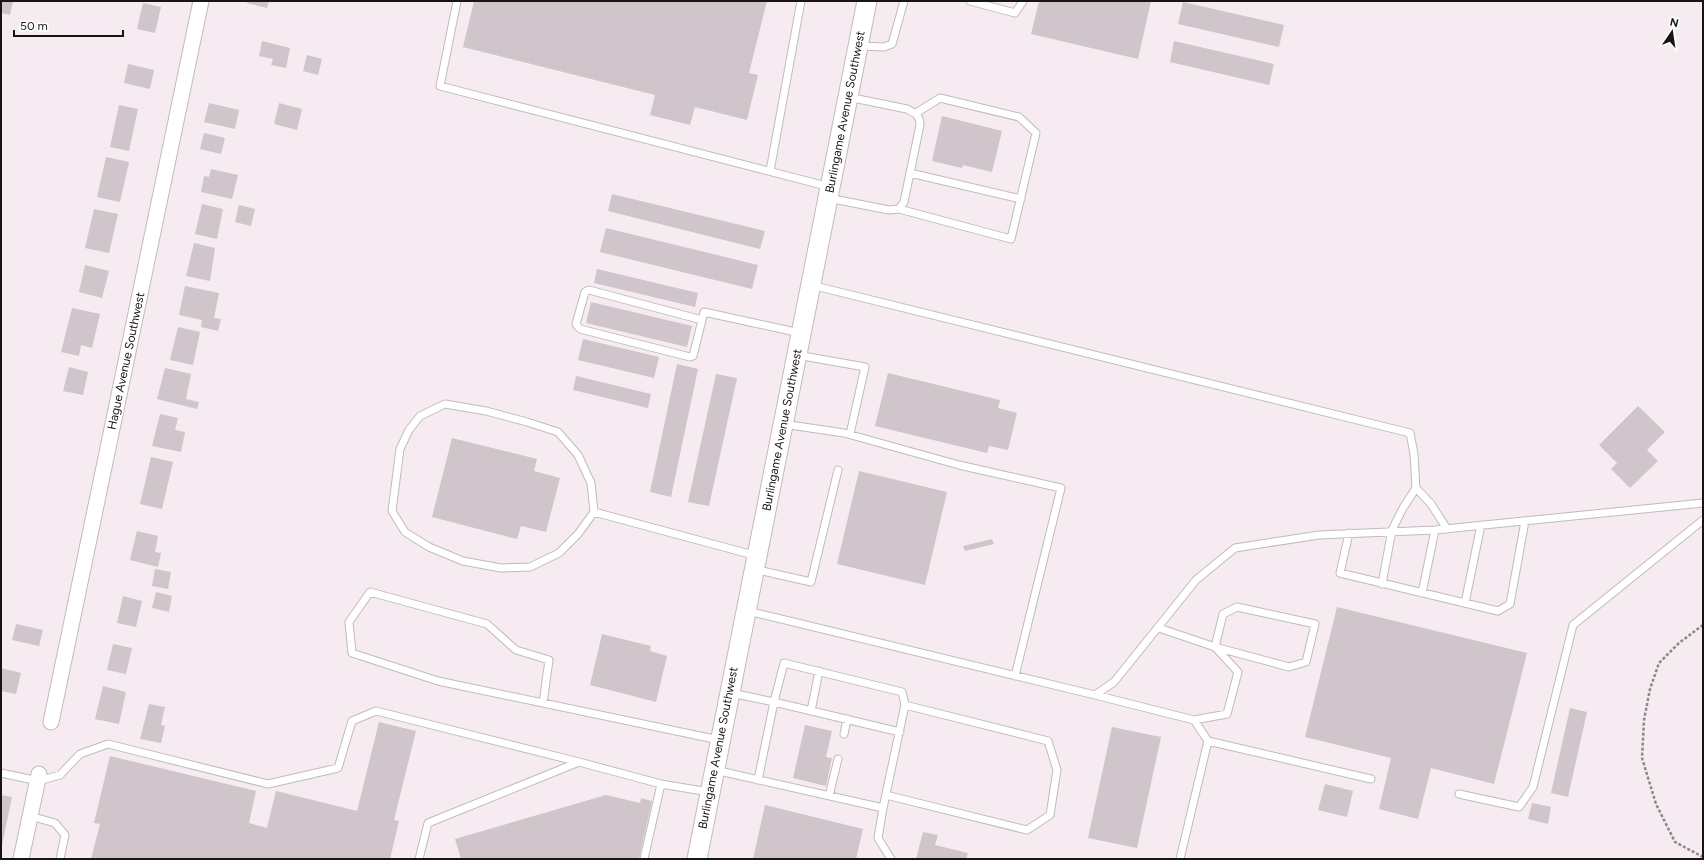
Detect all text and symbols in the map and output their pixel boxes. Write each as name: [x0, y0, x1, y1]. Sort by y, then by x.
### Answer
scale bar: [14, 12, 123, 38]
north arrow: [1652, 12, 1692, 52]
text: N: [1669, 15, 1680, 30]
text: 50 m: [20, 19, 48, 33]
street label: Burlingame Avenue Southwest: [822, 29, 868, 194]
street label: Hague Avenue Southwest: [105, 291, 148, 431]
street label: Burlingame Avenue Southwest: [759, 347, 805, 512]
street label: Burlingame Avenue Southwest: [695, 665, 741, 830]

